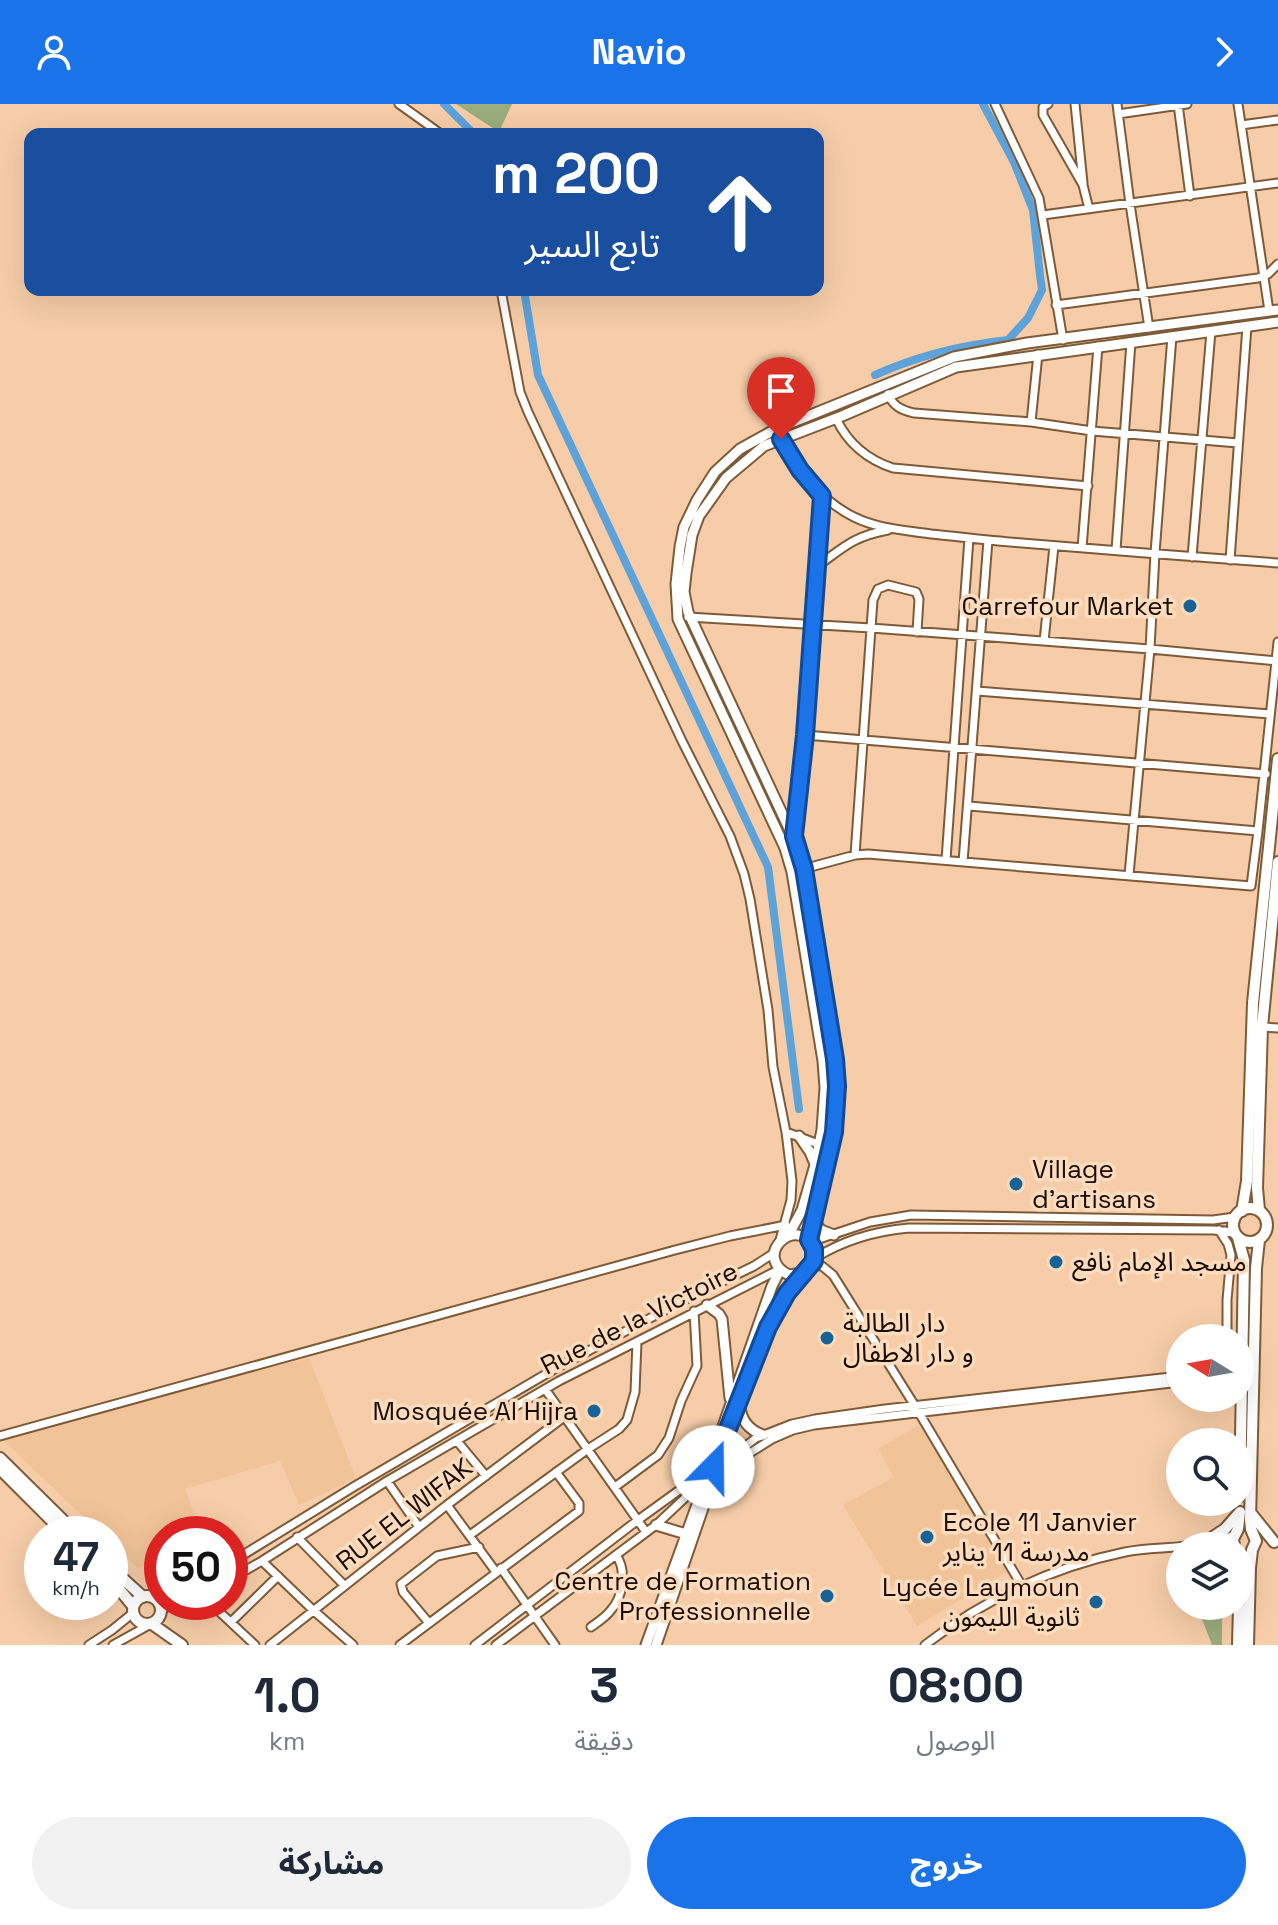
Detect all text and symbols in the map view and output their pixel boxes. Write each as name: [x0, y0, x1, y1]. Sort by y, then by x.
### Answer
text: Navio: [591, 29, 687, 75]
icon: person: [32, 30, 76, 74]
icon: forward: [1202, 30, 1246, 74]
text: 200 m: [492, 138, 660, 209]
icon: ahead: [688, 160, 792, 264]
text: تابع السير: [524, 222, 660, 268]
pin: [747, 357, 815, 439]
icon: arrive: [759, 369, 803, 413]
place label: Carrefour Market: [962, 589, 1174, 623]
marker: Carrefour Market: [1181, 597, 1199, 615]
place label: Village d'artisans: [1032, 1152, 1156, 1216]
marker: Village d'artisans: [1007, 1175, 1025, 1193]
place label: مسجد الإمام نافع: [1072, 1245, 1247, 1282]
marker: مسجد الإمام نافع: [1047, 1253, 1065, 1271]
street label: Rue de la Victoire: [535, 1254, 743, 1382]
place label: دار الطالبة و دار الاطفال: [843, 1306, 974, 1370]
north arrow: [1166, 1324, 1254, 1412]
map controls: [1166, 1324, 1254, 1620]
marker: دار الطالبة و دار الاطفال: [818, 1329, 836, 1347]
place label: Mosquée Al Hijra: [372, 1394, 578, 1428]
marker: Mosquée Al Hijra: [585, 1402, 603, 1420]
position arrow: [671, 1425, 755, 1509]
button: search: [1166, 1428, 1254, 1516]
street label: RUE EL WIFAK: [329, 1450, 479, 1578]
place label: Ecole 11 Janvier مدرسة 11 يناير: [942, 1505, 1137, 1569]
speed limit sign: 50: [144, 1516, 248, 1620]
marker: Ecole 11 Janvier مدرسة 11 يناير: [918, 1528, 936, 1546]
text: 47: [53, 1532, 99, 1583]
button: layers: [1166, 1532, 1254, 1620]
place label: Centre de Formation Professionnelle: [555, 1564, 811, 1628]
place label: Lycée Laymoun ثانوية الليمون: [882, 1570, 1080, 1634]
text: km/h: [52, 1575, 100, 1601]
marker: Centre de Formation Professionnelle: [818, 1587, 836, 1605]
marker: Lycée Laymoun ثانوية الليمون: [1087, 1593, 1105, 1611]
text: 3: [589, 1655, 619, 1716]
text: 08:00: [888, 1655, 1024, 1716]
text: 1.0: [254, 1665, 320, 1726]
text: km: [269, 1724, 305, 1758]
text: دقيقة: [574, 1724, 634, 1758]
text: الوصول: [916, 1724, 995, 1758]
button: مشاركة: [32, 1817, 631, 1909]
button: خروج: [647, 1817, 1246, 1909]

